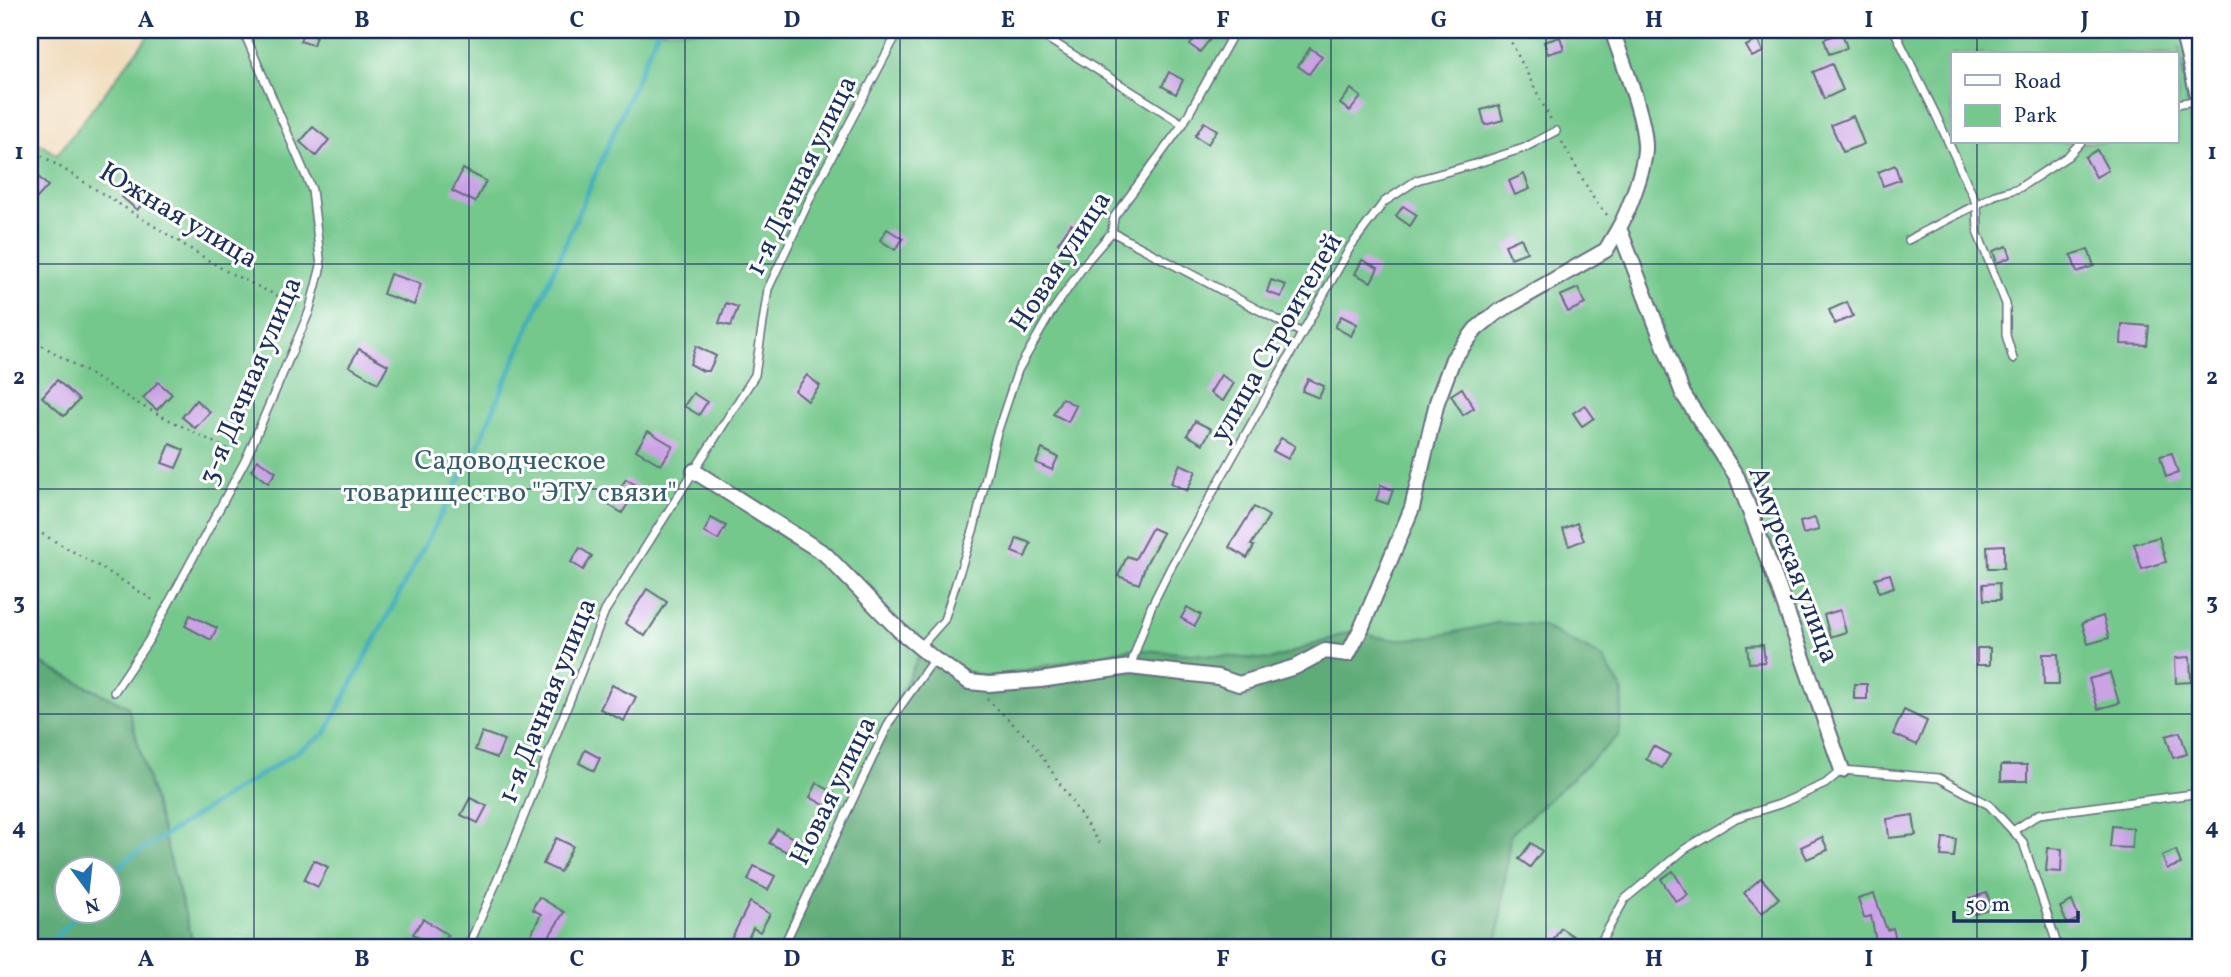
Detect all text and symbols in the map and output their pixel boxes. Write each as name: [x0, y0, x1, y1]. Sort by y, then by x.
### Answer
text: A: [138, 5, 154, 37]
text: B: [354, 5, 370, 37]
text: C: [570, 5, 584, 37]
text: D: [784, 5, 801, 37]
text: E: [1001, 5, 1015, 37]
text: F: [1216, 5, 1230, 37]
text: G: [1431, 5, 1447, 37]
text: H: [1645, 5, 1663, 37]
text: I: [1865, 5, 1873, 37]
text: J: [2080, 5, 2089, 37]
legend: [1951, 52, 2178, 144]
text: Road: [2014, 68, 2061, 97]
street label: 1-я Дачная улица: [737, 69, 867, 283]
text: Park: [2014, 102, 2057, 131]
text: 1: [14, 137, 24, 169]
text: 1: [2207, 137, 2217, 169]
street label: Южная улица: [91, 153, 265, 279]
street label: Новая улица: [1001, 184, 1121, 340]
street label: улица Строителей: [1201, 226, 1353, 450]
street label: 3-я Дачная улица: [190, 271, 312, 491]
text: 2: [13, 362, 25, 394]
text: 2: [2206, 362, 2218, 394]
park label: Садоводческое товарищество "ЭТУ связи": [343, 442, 677, 513]
street label: Амурская улица: [1737, 461, 1849, 669]
text: 3: [13, 587, 25, 619]
text: 3: [2206, 587, 2218, 619]
street label: 1-я Дачная улица: [489, 592, 607, 810]
street label: Новая улица: [781, 710, 887, 872]
text: 4: [12, 812, 26, 844]
text: 4: [2205, 812, 2219, 844]
north arrow: [52, 855, 122, 925]
scale bar: [1954, 879, 2079, 923]
text: N: [82, 890, 102, 919]
text: 50 m: [1965, 891, 2010, 920]
text: A: [138, 944, 154, 976]
text: B: [354, 944, 370, 976]
text: C: [570, 944, 584, 976]
text: D: [784, 944, 801, 976]
text: E: [1001, 944, 1015, 976]
text: F: [1216, 944, 1230, 976]
text: G: [1431, 944, 1447, 976]
text: H: [1645, 944, 1663, 976]
text: I: [1865, 944, 1873, 976]
text: J: [2080, 944, 2089, 976]

